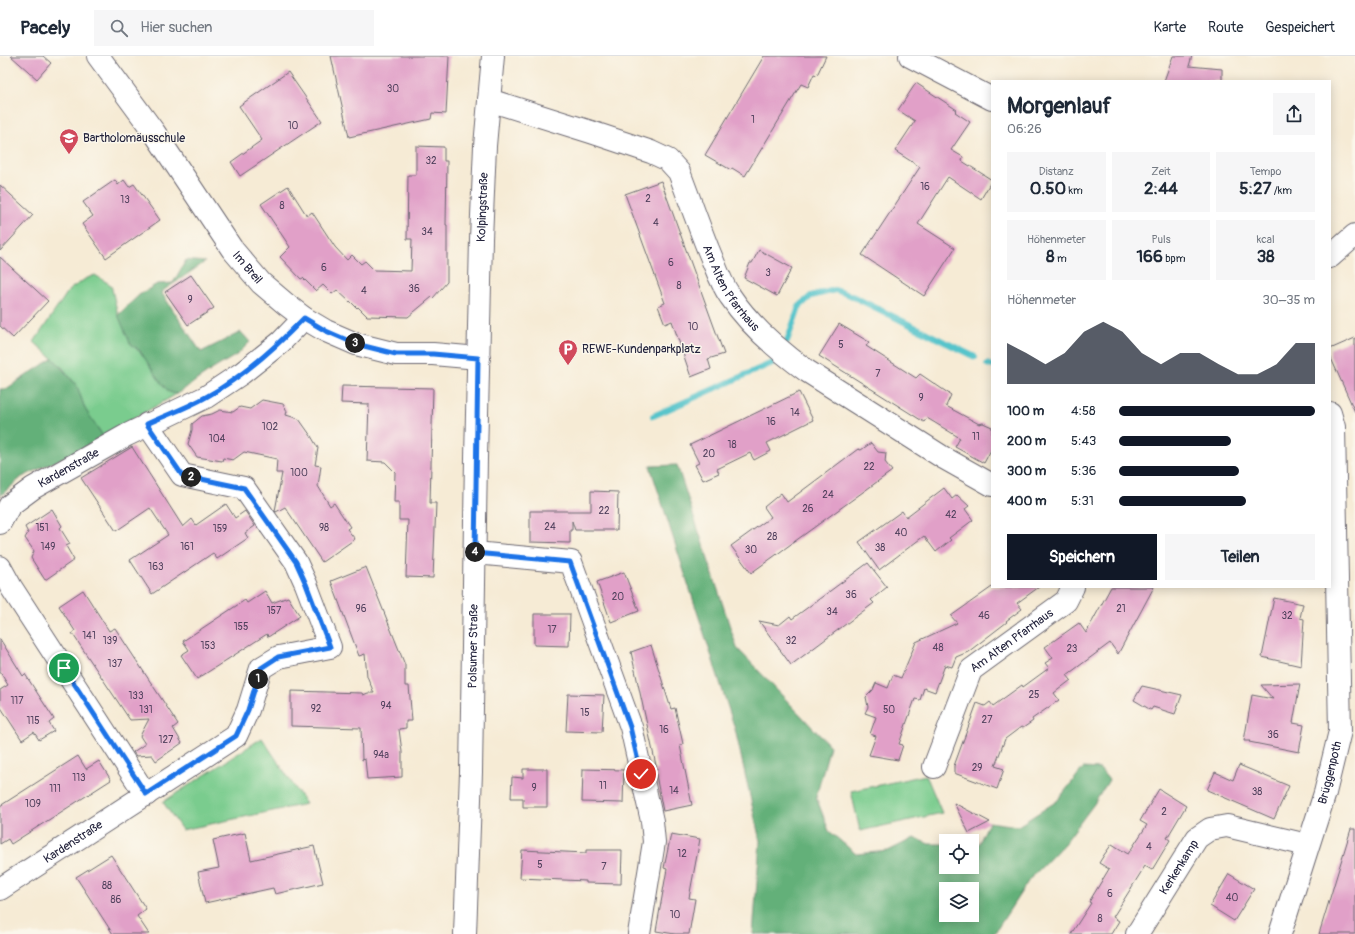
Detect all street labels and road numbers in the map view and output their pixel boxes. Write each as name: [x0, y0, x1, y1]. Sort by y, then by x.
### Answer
street label: Kolpingstraße: [473, 172, 491, 242]
street label: Am Alten Pfarrhaus: [700, 242, 763, 335]
street label: Im Breil: [229, 248, 266, 287]
street label: Kardenstraße: [35, 445, 102, 491]
street label: Polsumer Straße: [465, 604, 481, 688]
street label: Am Alten Pfarrhaus: [967, 605, 1057, 676]
street label: Brüggenpoth: [1314, 739, 1345, 806]
street label: Kardenstraße: [41, 817, 106, 866]
street label: Kerkenkamp: [1156, 837, 1202, 897]

